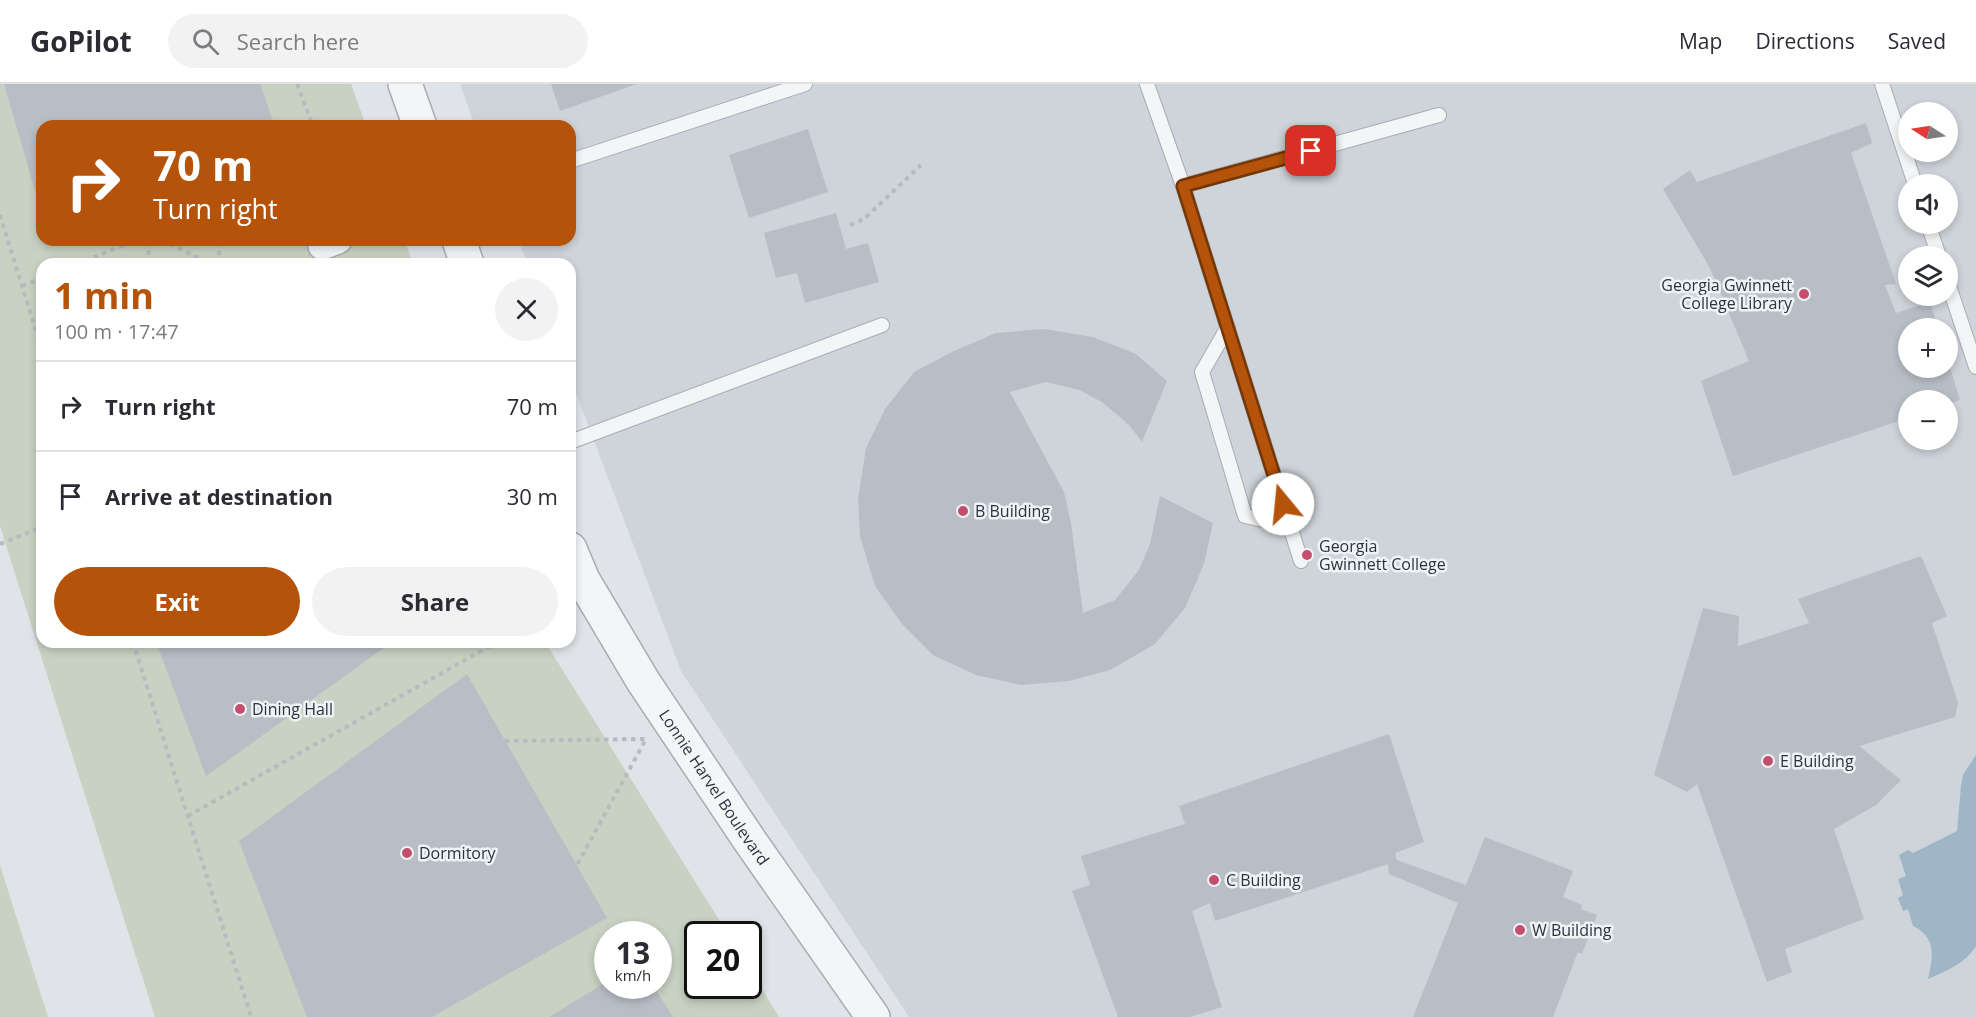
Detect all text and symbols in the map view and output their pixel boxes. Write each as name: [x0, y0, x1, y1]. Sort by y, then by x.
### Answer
search box: [168, 14, 588, 68]
text: GoPilot: [30, 22, 132, 60]
icon: search: [189, 25, 222, 58]
text: Search here: [237, 26, 359, 56]
text: Map: [1679, 27, 1722, 55]
text: Directions: [1755, 27, 1855, 55]
text: Saved: [1888, 27, 1946, 55]
north arrow: [1898, 102, 1958, 162]
map controls: [1898, 102, 1958, 450]
pin: [1285, 125, 1336, 176]
icon: arrive: [1294, 134, 1327, 167]
text: 70 m: [153, 136, 253, 193]
icon: right: [54, 144, 132, 222]
button: sound: [1898, 174, 1958, 234]
text: Turn right: [153, 190, 278, 227]
button: layers: [1898, 246, 1958, 306]
text: 1 min: [54, 271, 154, 320]
place label: Georgia Gwinnett College Library: [1661, 274, 1793, 314]
button: close: [495, 278, 558, 341]
marker: Georgia Gwinnett College Library: [1797, 287, 1811, 301]
text: 100 m · 17:47: [54, 318, 179, 345]
button: +: [1898, 318, 1958, 378]
icon: right: [54, 390, 87, 423]
button: −: [1898, 390, 1958, 450]
text: Turn right: [105, 391, 216, 421]
text: 70 m: [507, 391, 558, 421]
position arrow: [1251, 472, 1315, 536]
icon: arrive: [54, 480, 87, 513]
text: Arrive at destination: [105, 481, 333, 511]
text: 30 m: [507, 481, 558, 511]
place label: B Building: [975, 500, 1050, 522]
marker: B Building: [956, 504, 970, 518]
place label: Georgia Gwinnett College: [1319, 535, 1446, 575]
marker: Georgia Gwinnett College: [1300, 548, 1314, 562]
button: Exit: [54, 567, 300, 636]
button: Share: [312, 567, 558, 636]
place label: Dining Hall: [252, 698, 333, 720]
marker: Dining Hall: [233, 702, 247, 716]
street label: Lonnie Harvel Boulevard: [654, 705, 775, 869]
place label: E Building: [1780, 750, 1854, 772]
marker: E Building: [1761, 754, 1775, 768]
place label: Dormitory: [419, 842, 496, 864]
marker: Dormitory: [400, 846, 414, 860]
place label: C Building: [1226, 869, 1301, 891]
marker: C Building: [1207, 873, 1221, 887]
place label: W Building: [1532, 919, 1612, 941]
speed limit sign: 20: [684, 921, 762, 999]
marker: W Building: [1513, 923, 1527, 937]
text: 13: [616, 932, 650, 973]
text: km/h: [615, 965, 651, 985]

